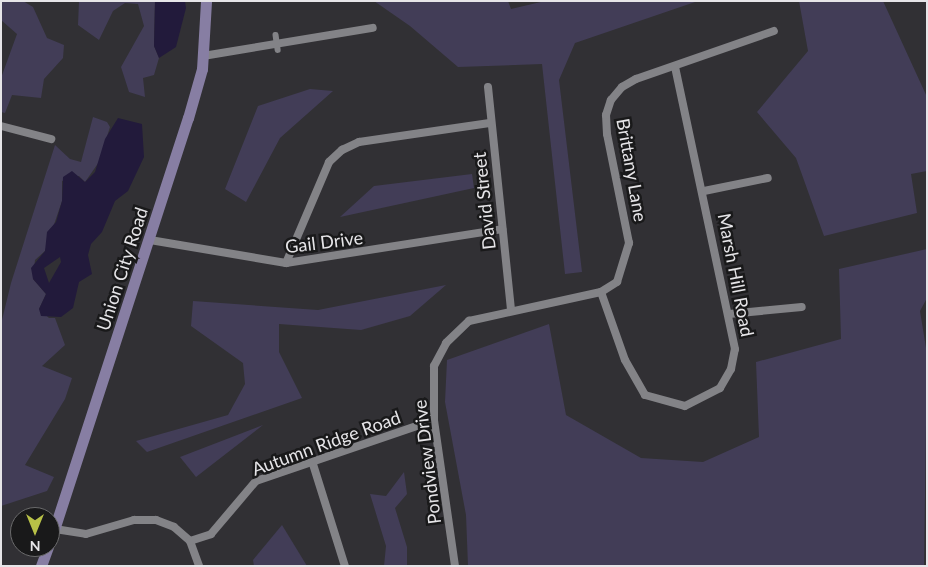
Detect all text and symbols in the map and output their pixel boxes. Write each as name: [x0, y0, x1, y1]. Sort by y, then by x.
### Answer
street label: Brittany Lane: [612, 116, 652, 224]
street label: David Street: [468, 151, 500, 251]
street label: Union City Road: [92, 204, 152, 334]
street label: Marsh Hill Road: [713, 211, 759, 339]
street label: Gail Drive: [284, 227, 364, 257]
street label: Pondview Drive: [409, 398, 445, 526]
street label: Autumn Ridge Road: [249, 406, 403, 480]
north arrow: [10, 507, 60, 557]
text: N: [30, 538, 40, 555]

